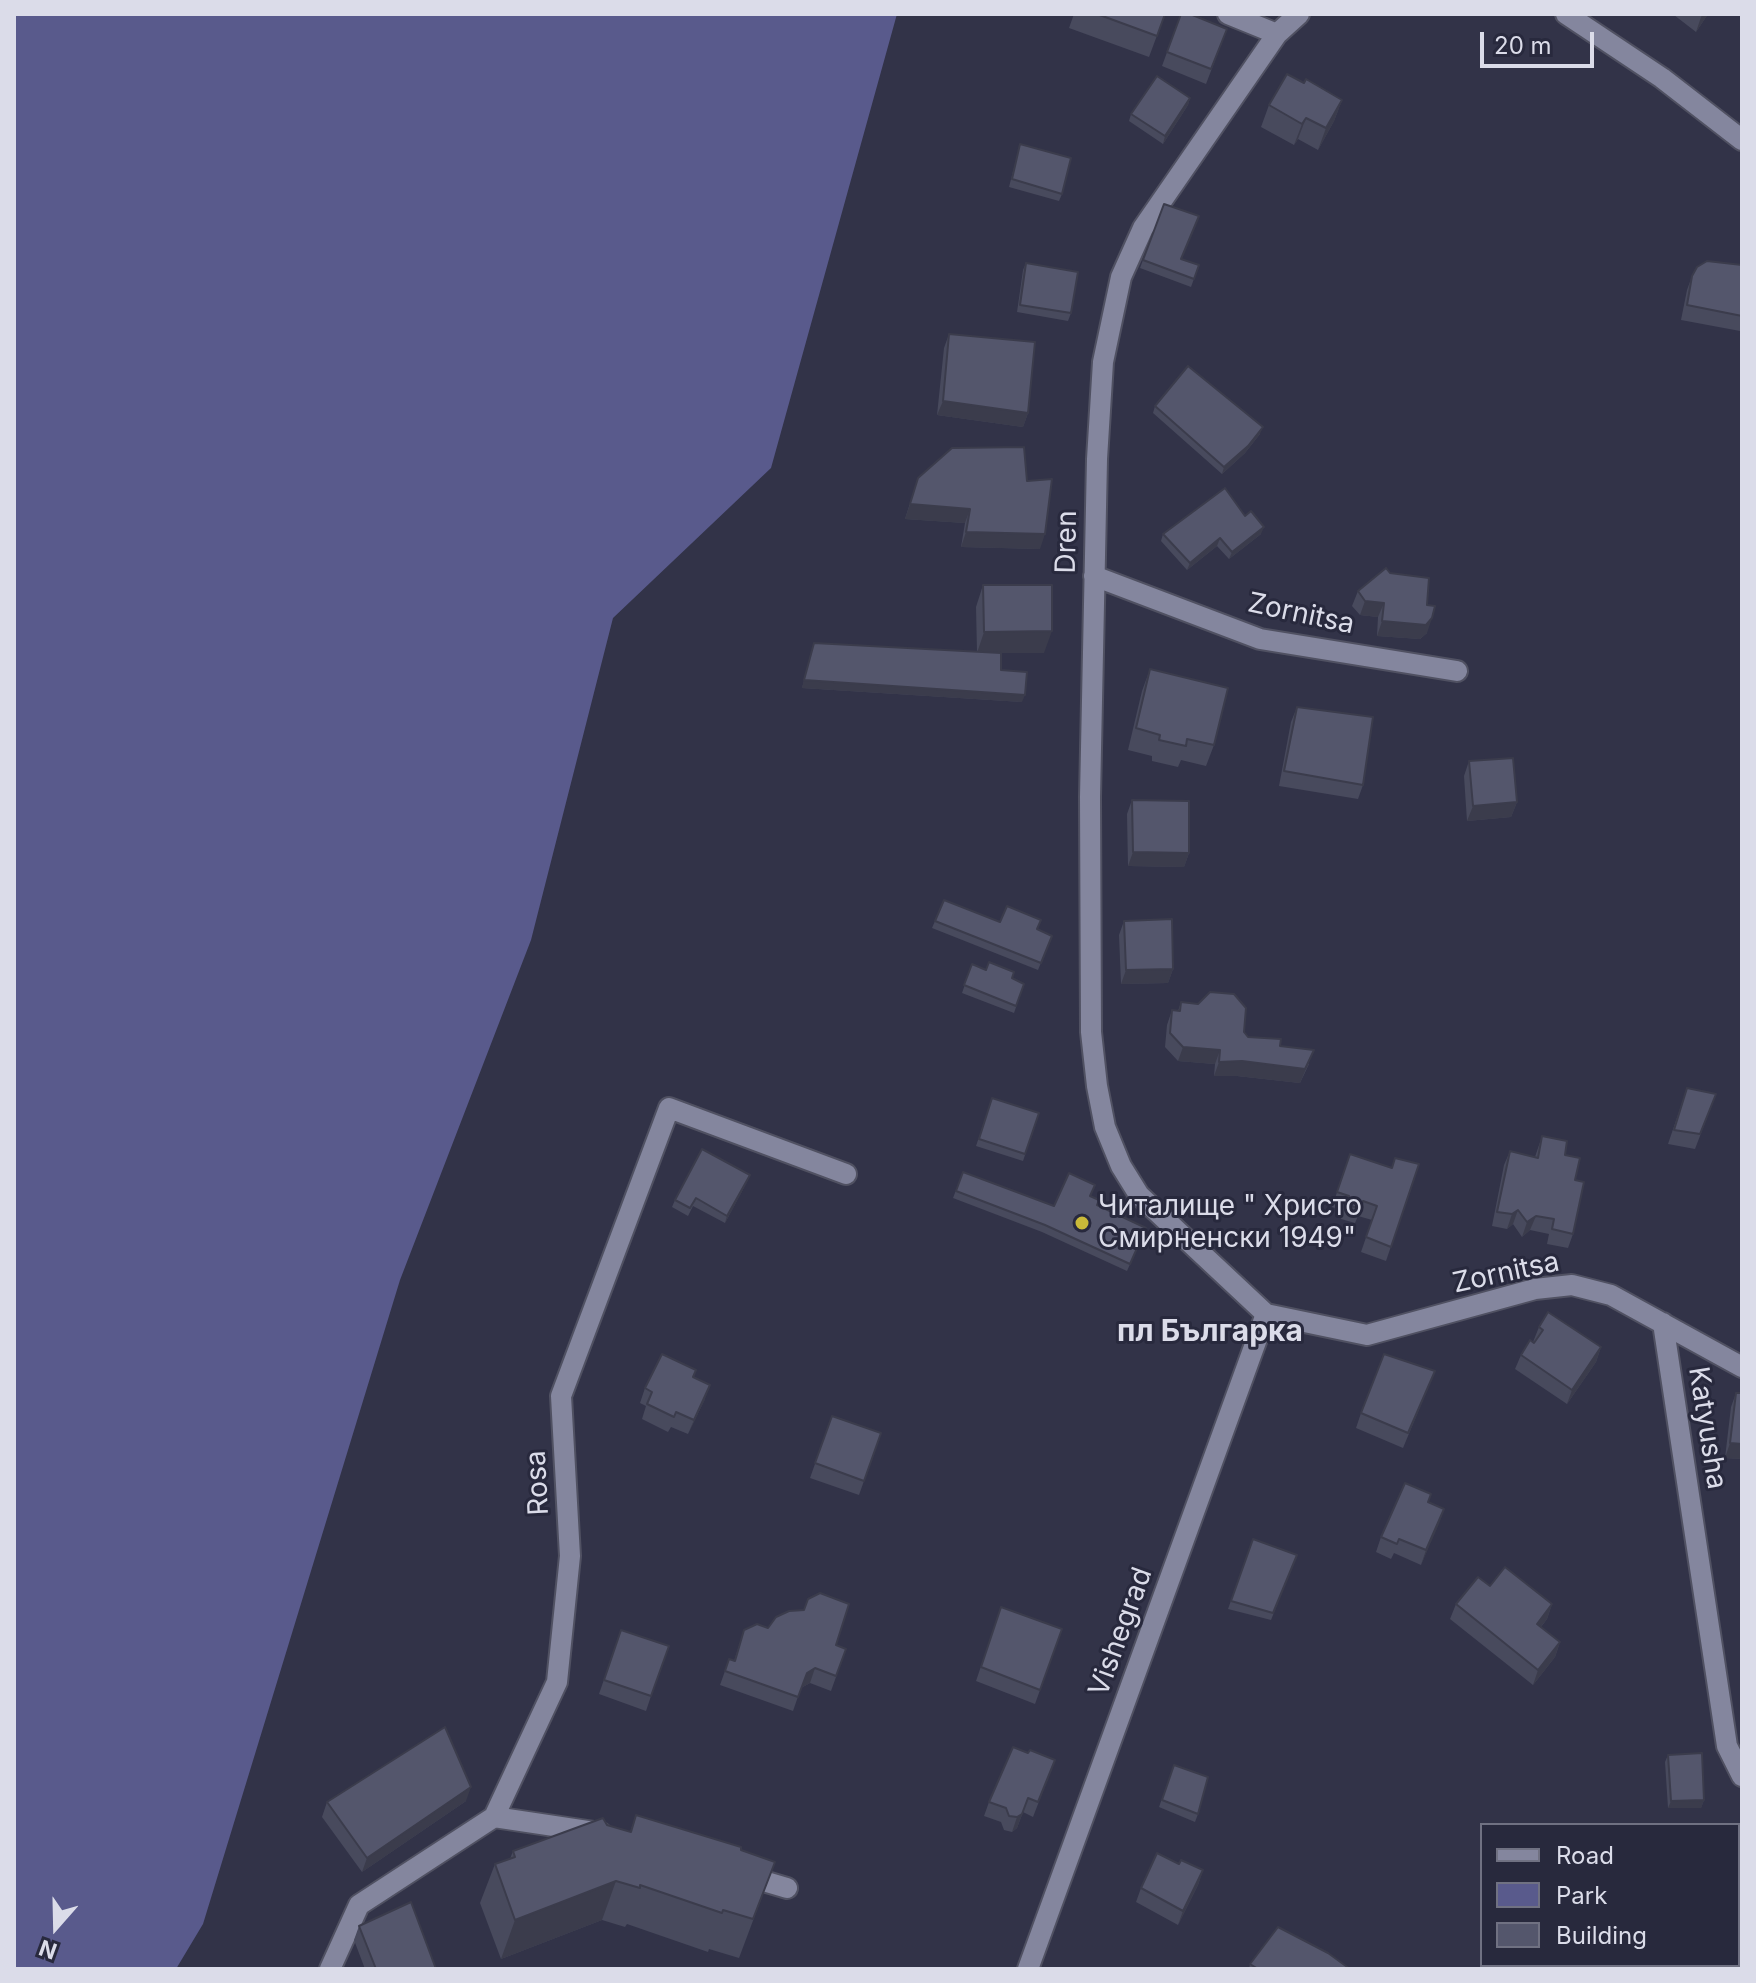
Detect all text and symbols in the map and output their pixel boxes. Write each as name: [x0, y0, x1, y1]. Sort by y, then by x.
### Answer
scale bar: [1484, 16, 1598, 66]
text: 20 m: [1494, 31, 1552, 60]
street label: Dren: [1050, 510, 1084, 574]
street label: Zornitsa: [1245, 586, 1357, 642]
place label: Читалище " Христо Смирненски 1949": [1098, 1190, 1362, 1256]
marker: Читалище " Христо Смирненски 1949": [1073, 1214, 1091, 1232]
street label: Zornitsa: [1450, 1245, 1562, 1301]
district label: пл Българка: [1117, 1314, 1303, 1350]
street label: Katyusha: [1681, 1364, 1733, 1492]
street label: Rosa: [520, 1450, 556, 1516]
street label: Vishegrad: [1082, 1563, 1160, 1701]
legend: [1480, 1823, 1740, 1967]
text: Road: [1556, 1841, 1614, 1870]
text: Park: [1556, 1881, 1607, 1910]
north arrow: [16, 1887, 96, 1967]
text: Building: [1556, 1921, 1647, 1950]
text: N: [35, 1934, 60, 1965]

